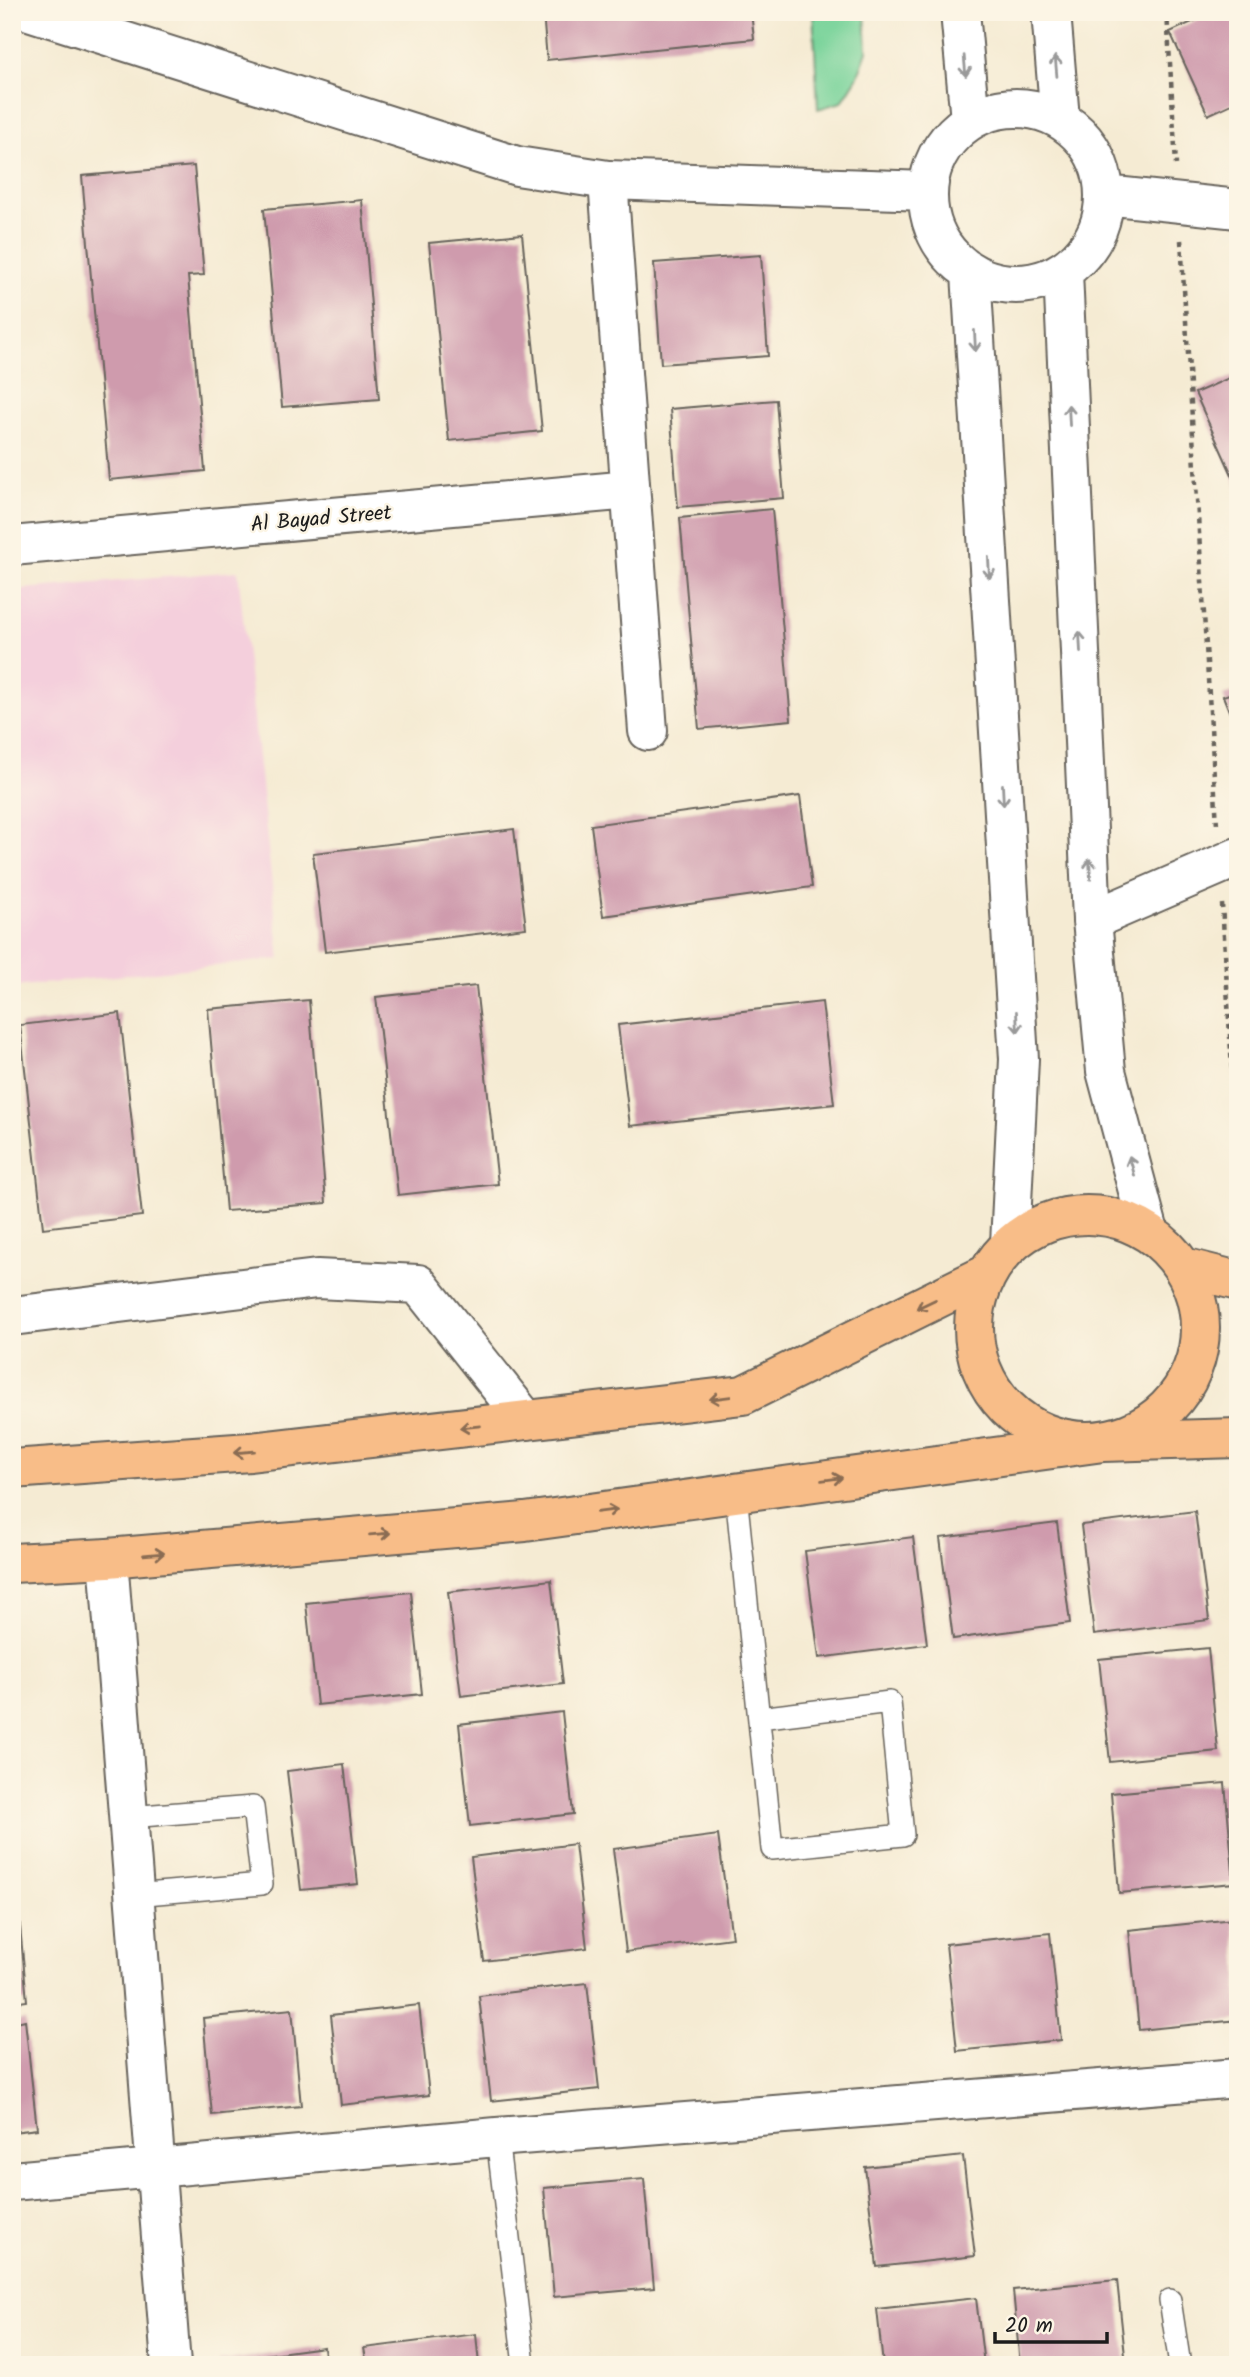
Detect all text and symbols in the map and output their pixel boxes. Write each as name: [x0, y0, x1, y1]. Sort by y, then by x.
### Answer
one-way arrow: [959, 54, 972, 77]
one-way arrow: [1049, 55, 1062, 77]
one-way arrow: [969, 329, 982, 352]
one-way arrow: [1063, 404, 1076, 427]
street label: Al Bayad Street: [249, 497, 394, 542]
one-way arrow: [983, 556, 996, 579]
one-way arrow: [1073, 631, 1086, 654]
one-way arrow: [996, 784, 1009, 807]
one-way arrow: [1084, 858, 1097, 881]
one-way arrow: [1010, 1011, 1023, 1034]
one-way arrow: [1124, 1155, 1137, 1177]
one-way arrow: [916, 1298, 937, 1312]
one-way arrow: [709, 1391, 732, 1404]
one-way arrow: [459, 1420, 481, 1433]
one-way arrow: [233, 1446, 255, 1459]
one-way arrow: [820, 1473, 843, 1486]
one-way arrow: [595, 1504, 617, 1517]
one-way arrow: [369, 1527, 391, 1540]
one-way arrow: [142, 1547, 164, 1560]
scale bar: [995, 2300, 1106, 2344]
text: 20 m: [1005, 2310, 1053, 2343]

